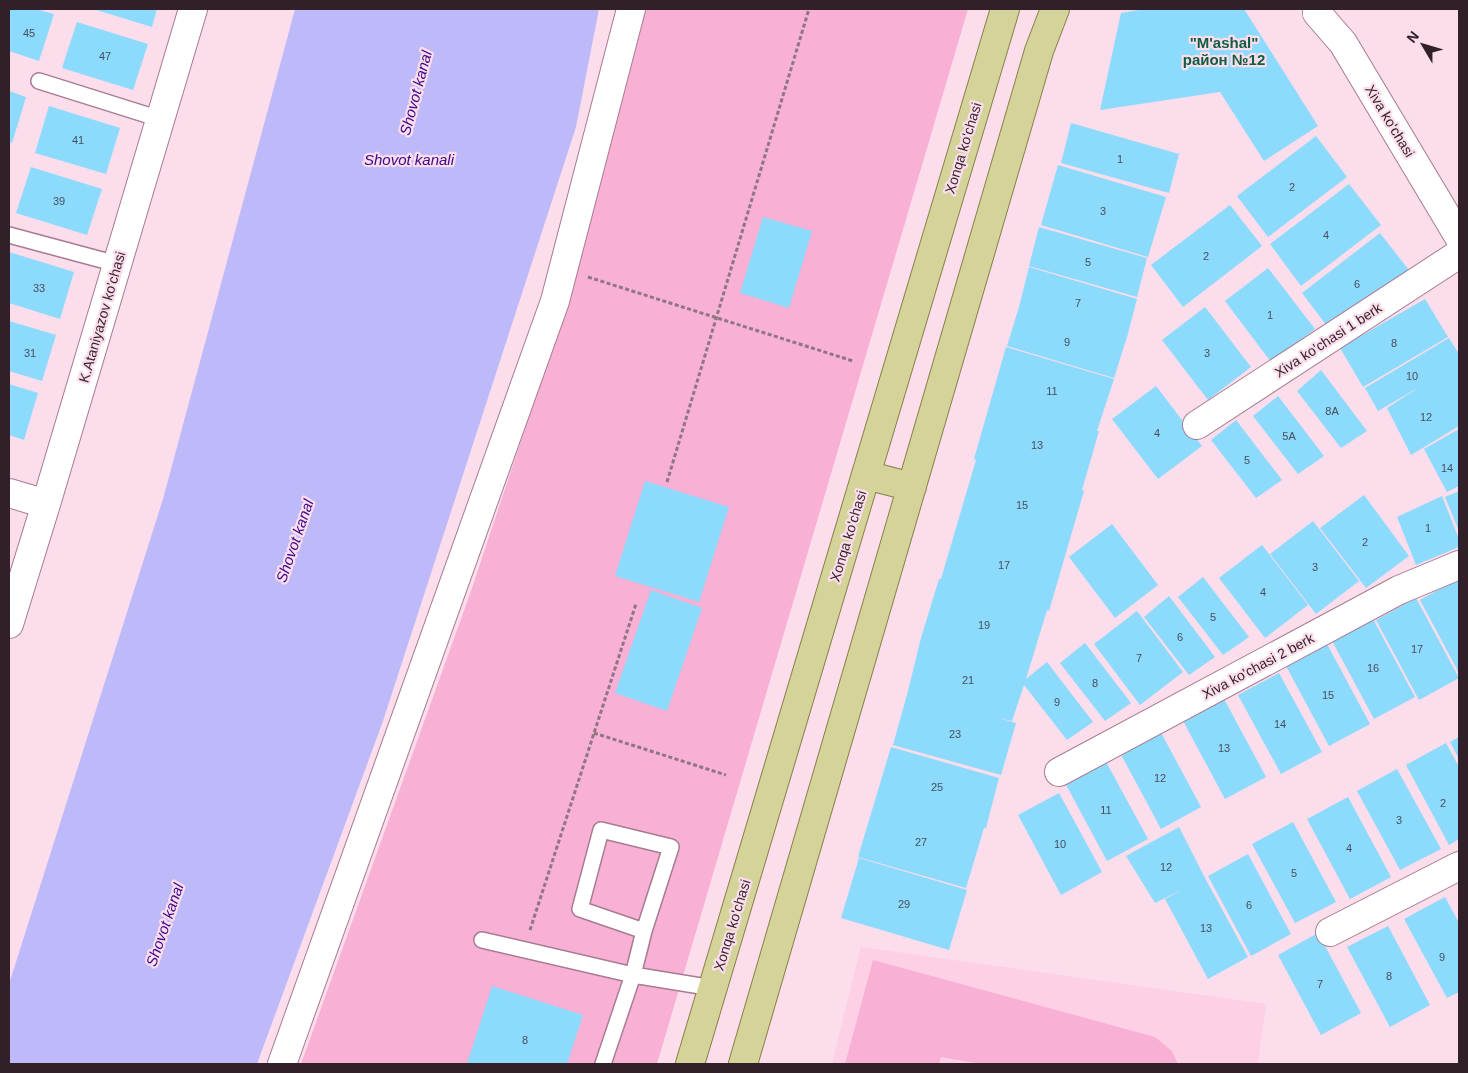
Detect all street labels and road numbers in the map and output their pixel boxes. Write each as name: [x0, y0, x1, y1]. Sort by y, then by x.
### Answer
street label: Xiva ko'chasi: [1362, 82, 1418, 160]
street label: Xonqa ko'chasi: [942, 100, 984, 196]
street label: K.Ataniyazov ko'chasi: [76, 250, 128, 384]
street label: Xiva ko'chasi 1 berk: [1272, 299, 1385, 380]
street label: Xonqa ko'chasi: [827, 488, 869, 584]
street label: Xiva ko'chasi 2 berk: [1199, 629, 1317, 702]
street label: Xonqa ko'chasi: [711, 877, 753, 973]

